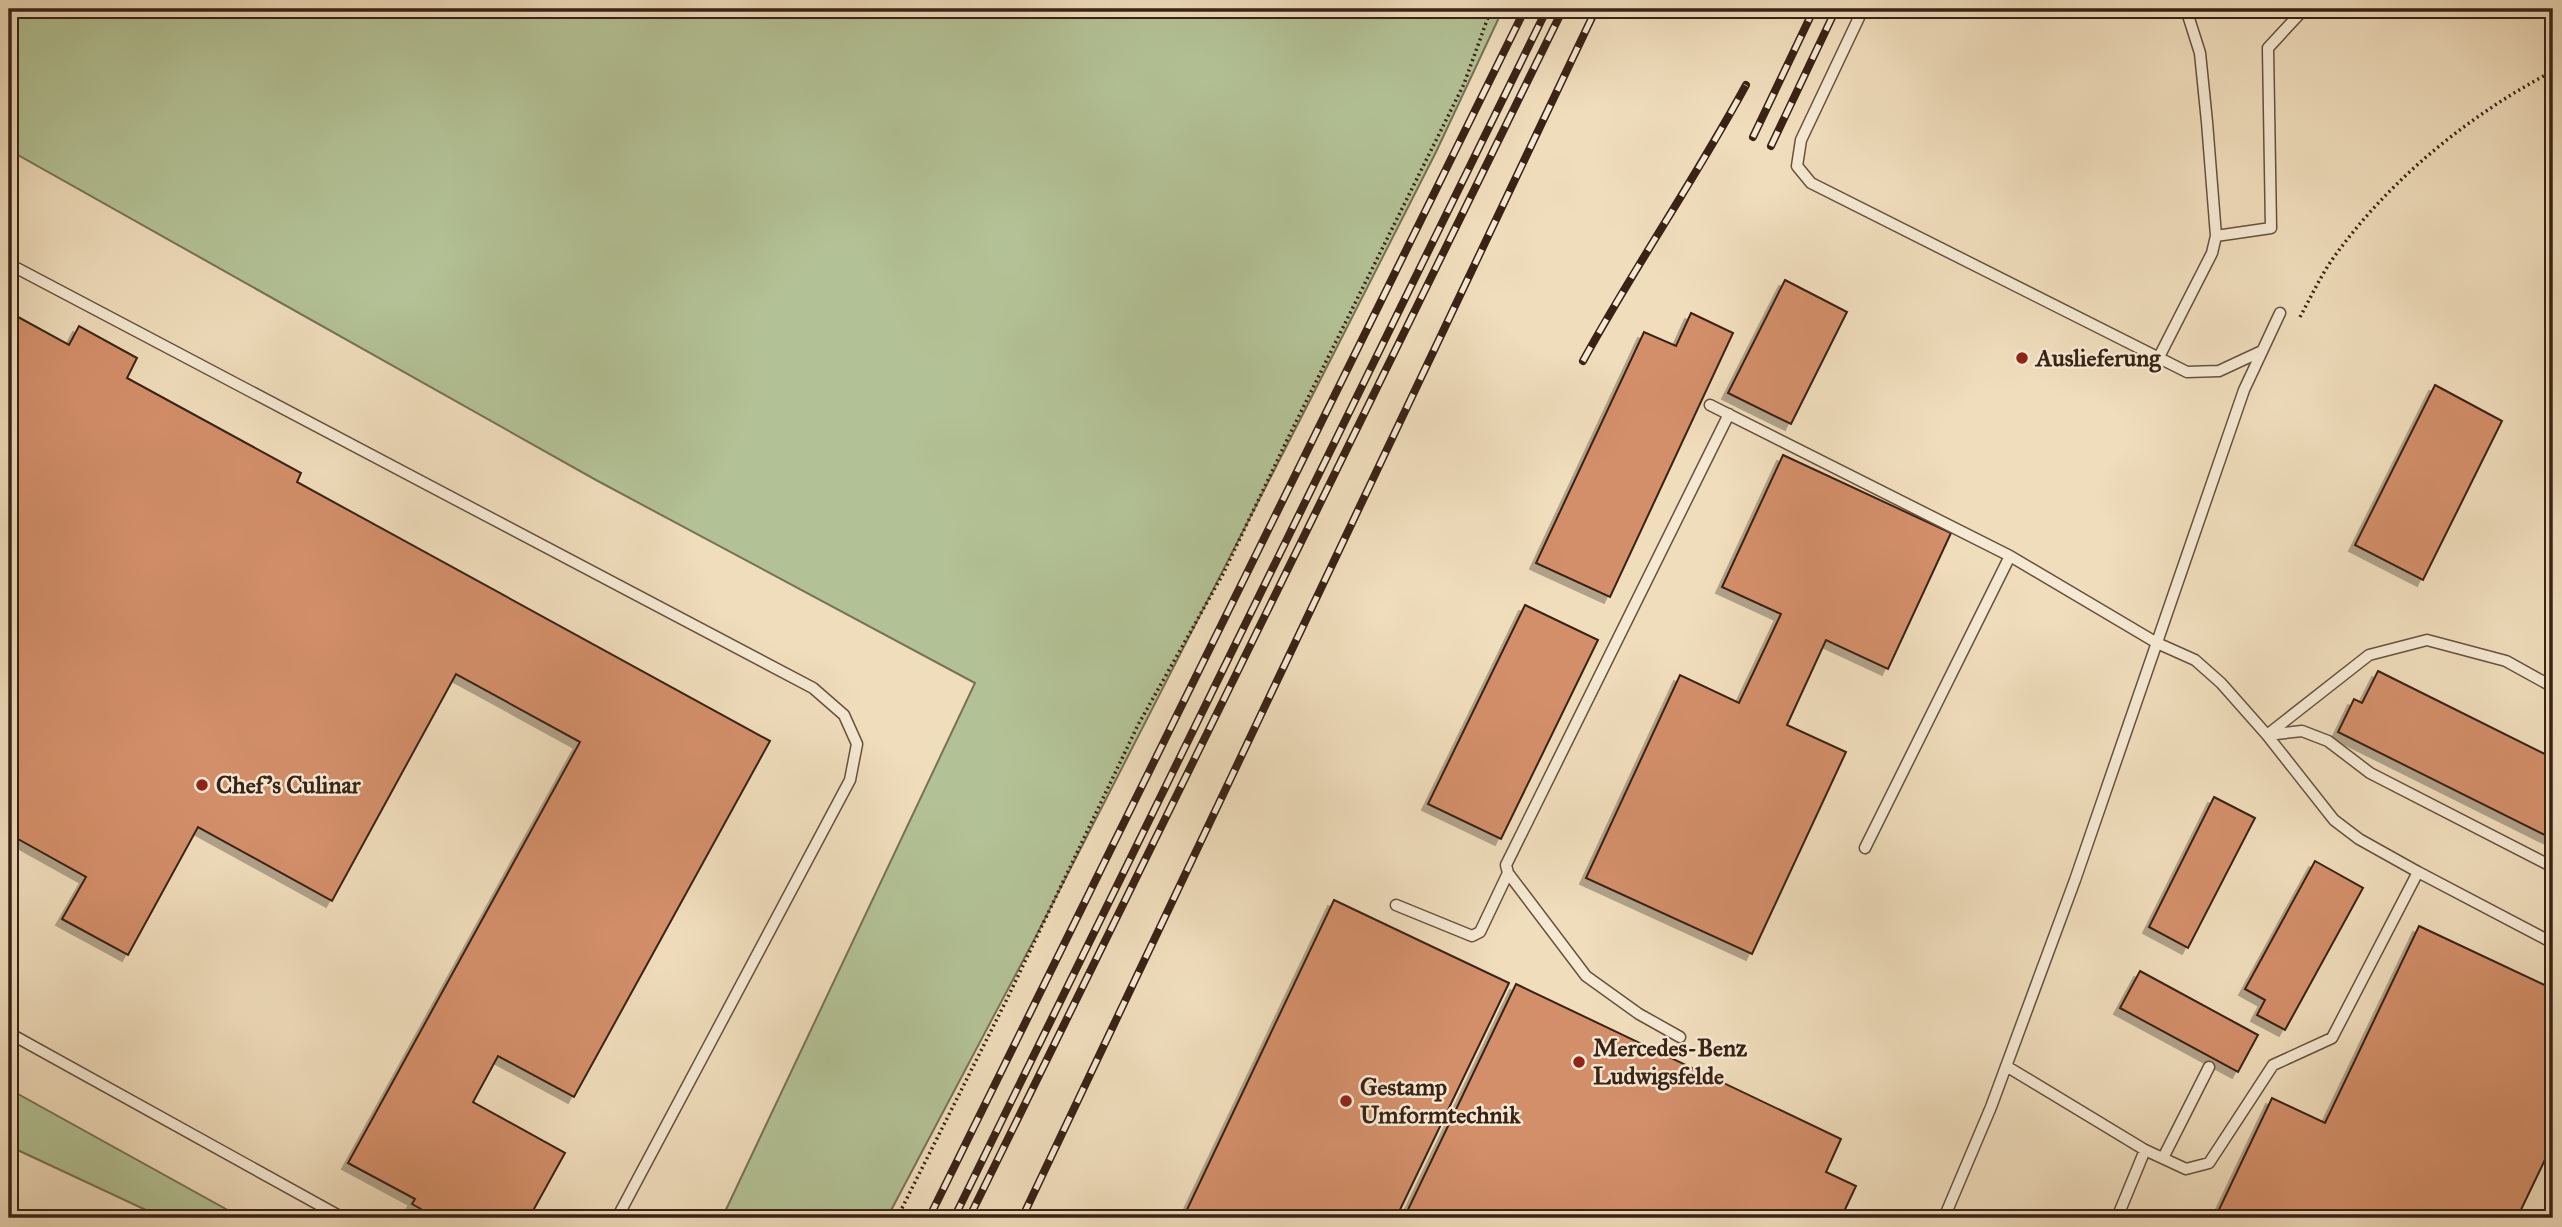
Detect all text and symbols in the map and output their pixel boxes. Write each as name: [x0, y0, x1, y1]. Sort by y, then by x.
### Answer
place label: Auslieferung: [2034, 343, 2161, 373]
marker: Auslieferung: [2014, 350, 2030, 366]
place label: Chef's Culinar: [216, 770, 362, 800]
marker: Chef's Culinar: [194, 777, 210, 793]
place label: Mercedes-Benz Ludwigsfelde: [1593, 1033, 1748, 1091]
marker: Mercedes-Benz Ludwigsfelde: [1571, 1054, 1587, 1070]
place label: Gestamp Umformtechnik: [1360, 1072, 1521, 1130]
marker: Gestamp Umformtechnik: [1338, 1093, 1354, 1109]

